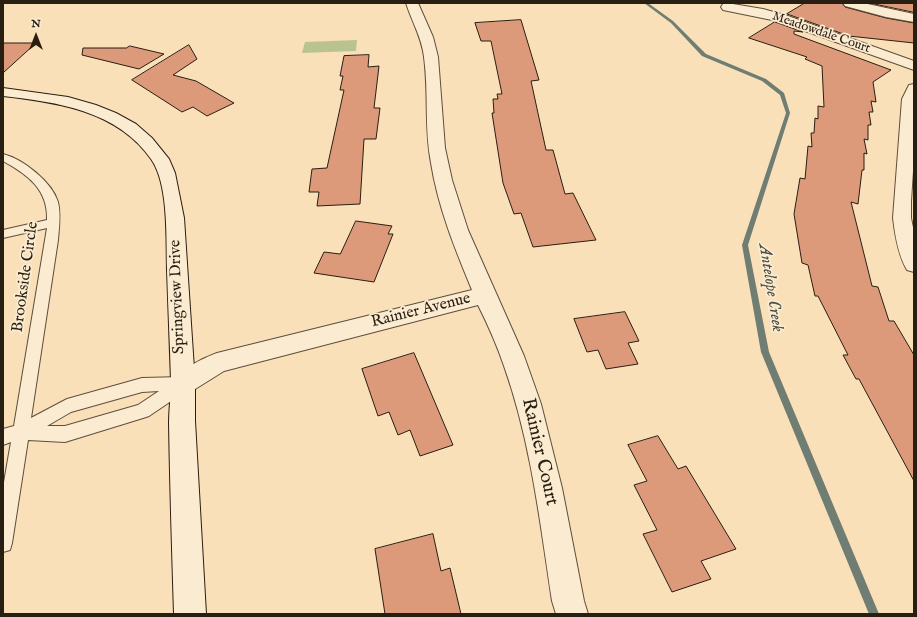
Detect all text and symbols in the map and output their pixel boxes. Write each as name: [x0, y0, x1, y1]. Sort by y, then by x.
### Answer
street label: Meadowdale Court: [770, 9, 872, 57]
north arrow: [16, 16, 56, 56]
text: N: [31, 17, 41, 31]
street label: Brookside Circle: [9, 220, 43, 334]
street label: Springview Drive: [166, 240, 190, 354]
water label: Antelope Creek: [753, 242, 787, 334]
street label: Rainier Avenue: [369, 289, 473, 333]
street label: Rainier Court: [516, 396, 562, 508]

